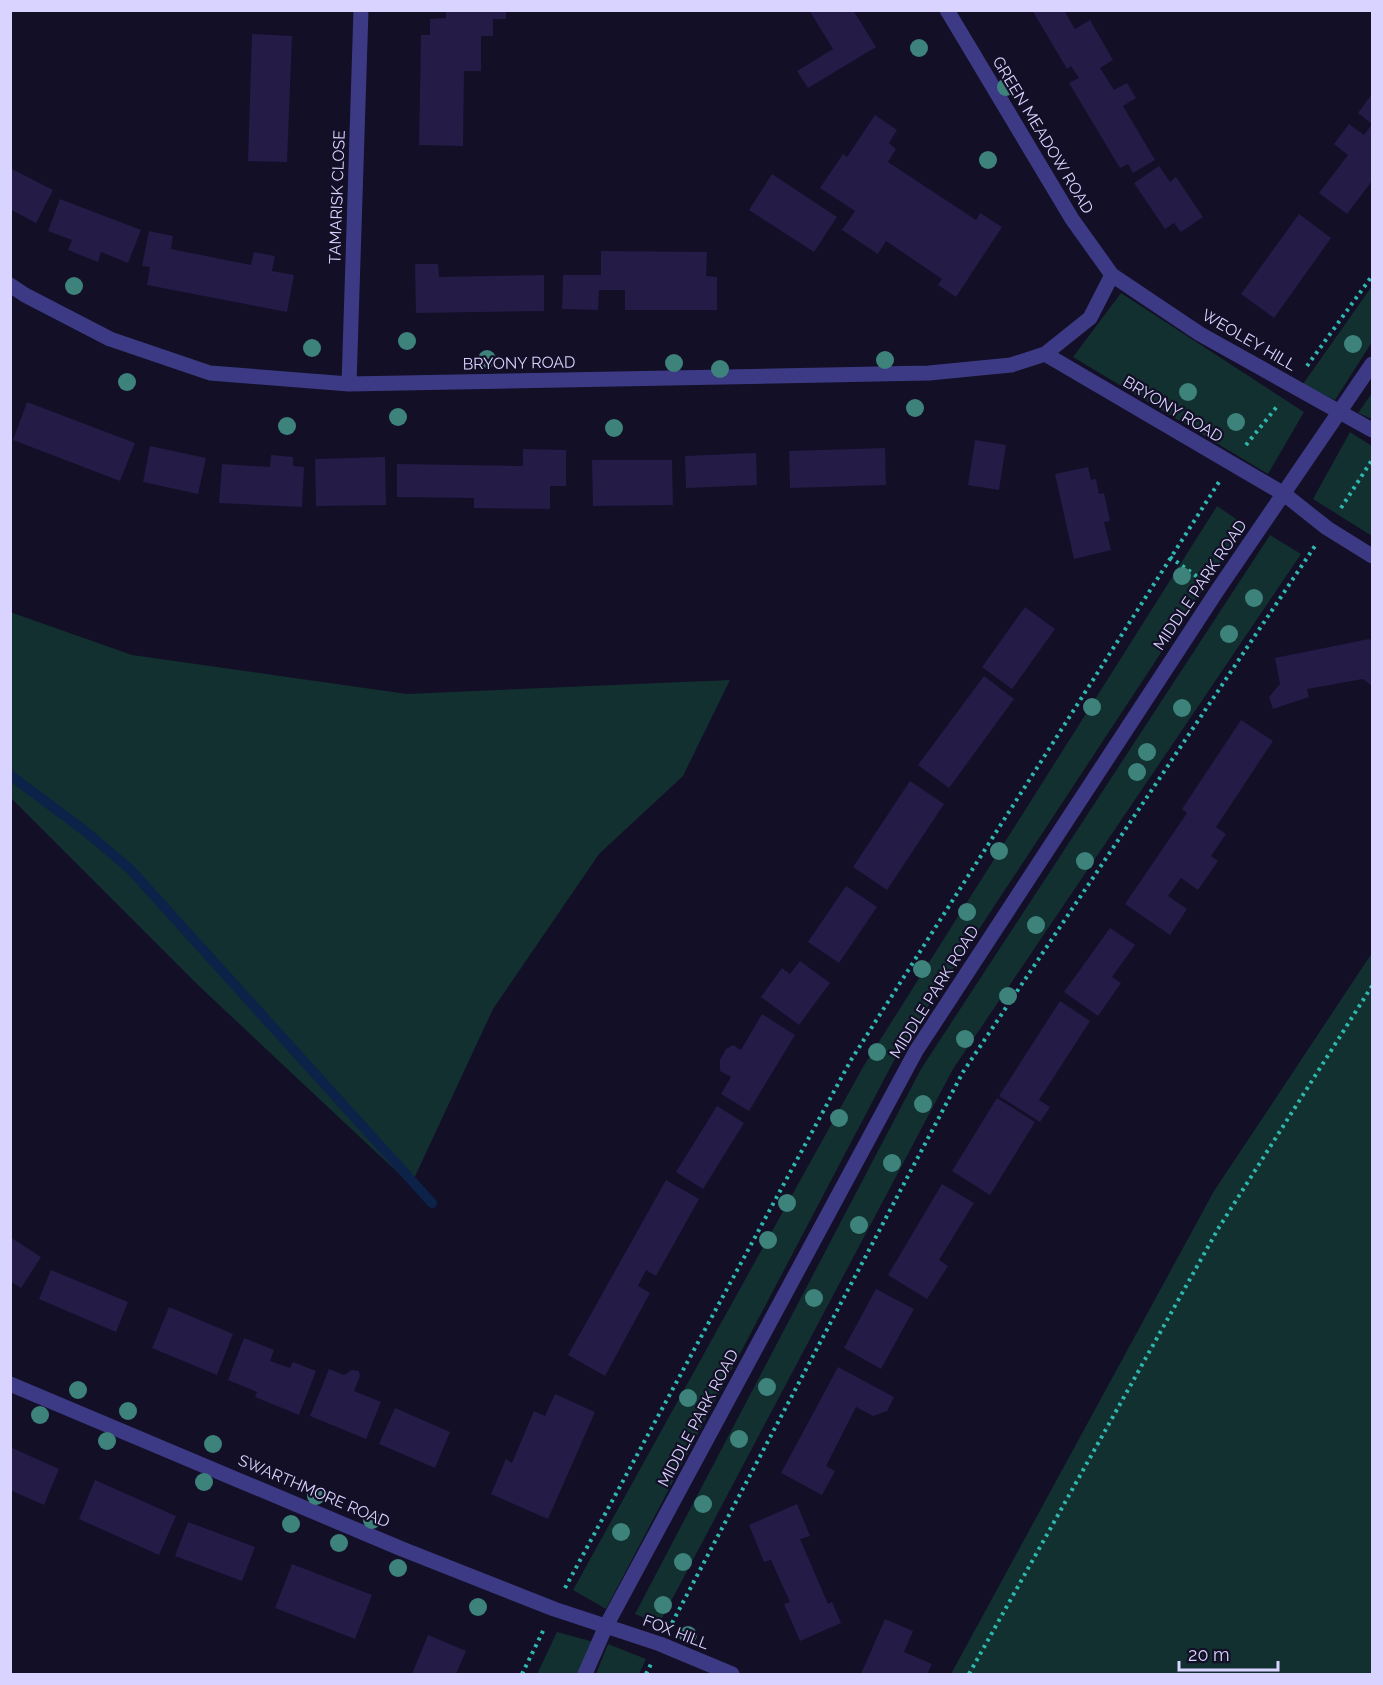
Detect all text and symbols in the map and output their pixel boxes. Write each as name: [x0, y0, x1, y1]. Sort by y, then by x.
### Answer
street label: GREEN MEADOW ROAD: [988, 53, 1098, 217]
street label: TAMARISK CLOSE: [325, 129, 349, 264]
street label: WEOLEY HILL: [1198, 305, 1300, 375]
street label: BRYONY ROAD: [462, 353, 576, 373]
street label: BRYONY ROAD: [1120, 372, 1226, 446]
street label: MIDDLE PARK ROAD: [1149, 516, 1251, 654]
street label: MIDDLE PARK ROAD: [885, 922, 983, 1062]
street label: MIDDLE PARK ROAD: [654, 1346, 742, 1490]
street label: SWARTHMORE ROAD: [235, 1450, 393, 1532]
street label: FOX HILL: [640, 1611, 712, 1653]
scale bar: [1179, 1634, 1278, 1672]
text: 20 m: [1188, 1644, 1230, 1665]

